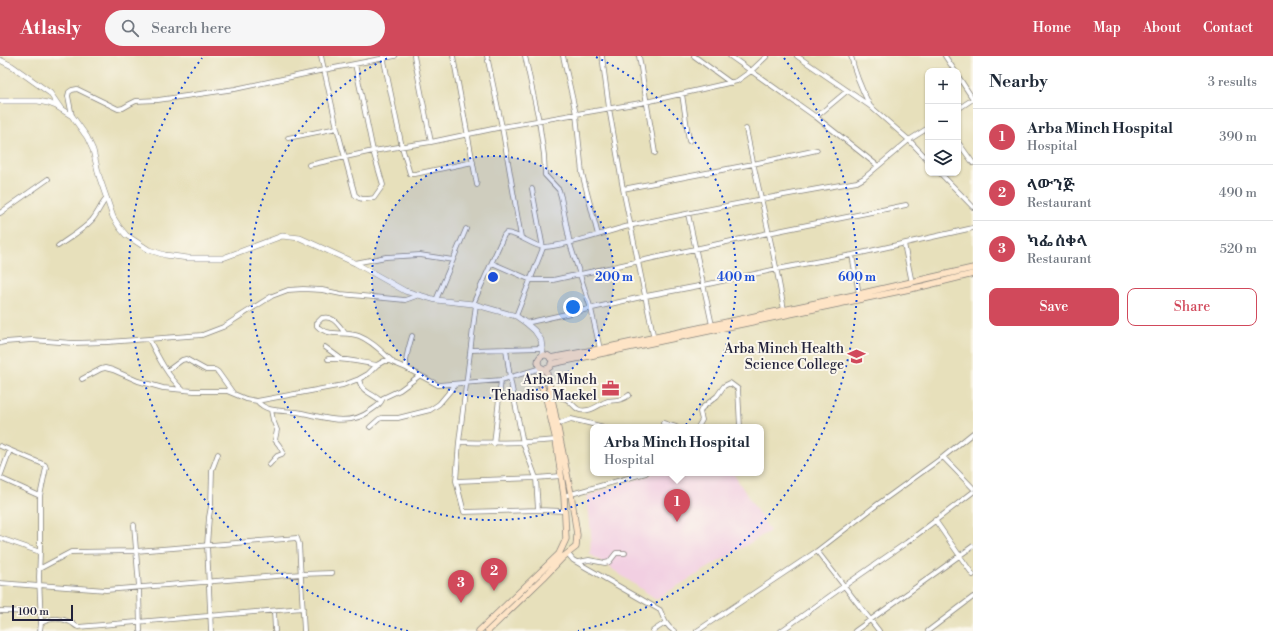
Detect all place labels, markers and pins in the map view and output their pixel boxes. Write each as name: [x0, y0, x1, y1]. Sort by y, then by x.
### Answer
centre of rings: [486, 270, 500, 284]
place label: Arba Minch Health Science College: [723, 340, 845, 374]
school or university icon: Arba Minch Health Science College: [847, 347, 867, 367]
place label: Arba Minch Tehadiso Maekel: [492, 371, 598, 405]
office icon: Arba Minch Tehadiso Maekel: [600, 378, 620, 398]
pin: 1: [664, 489, 690, 522]
pin: 2: [481, 558, 507, 591]
pin: 3: [448, 570, 474, 603]

